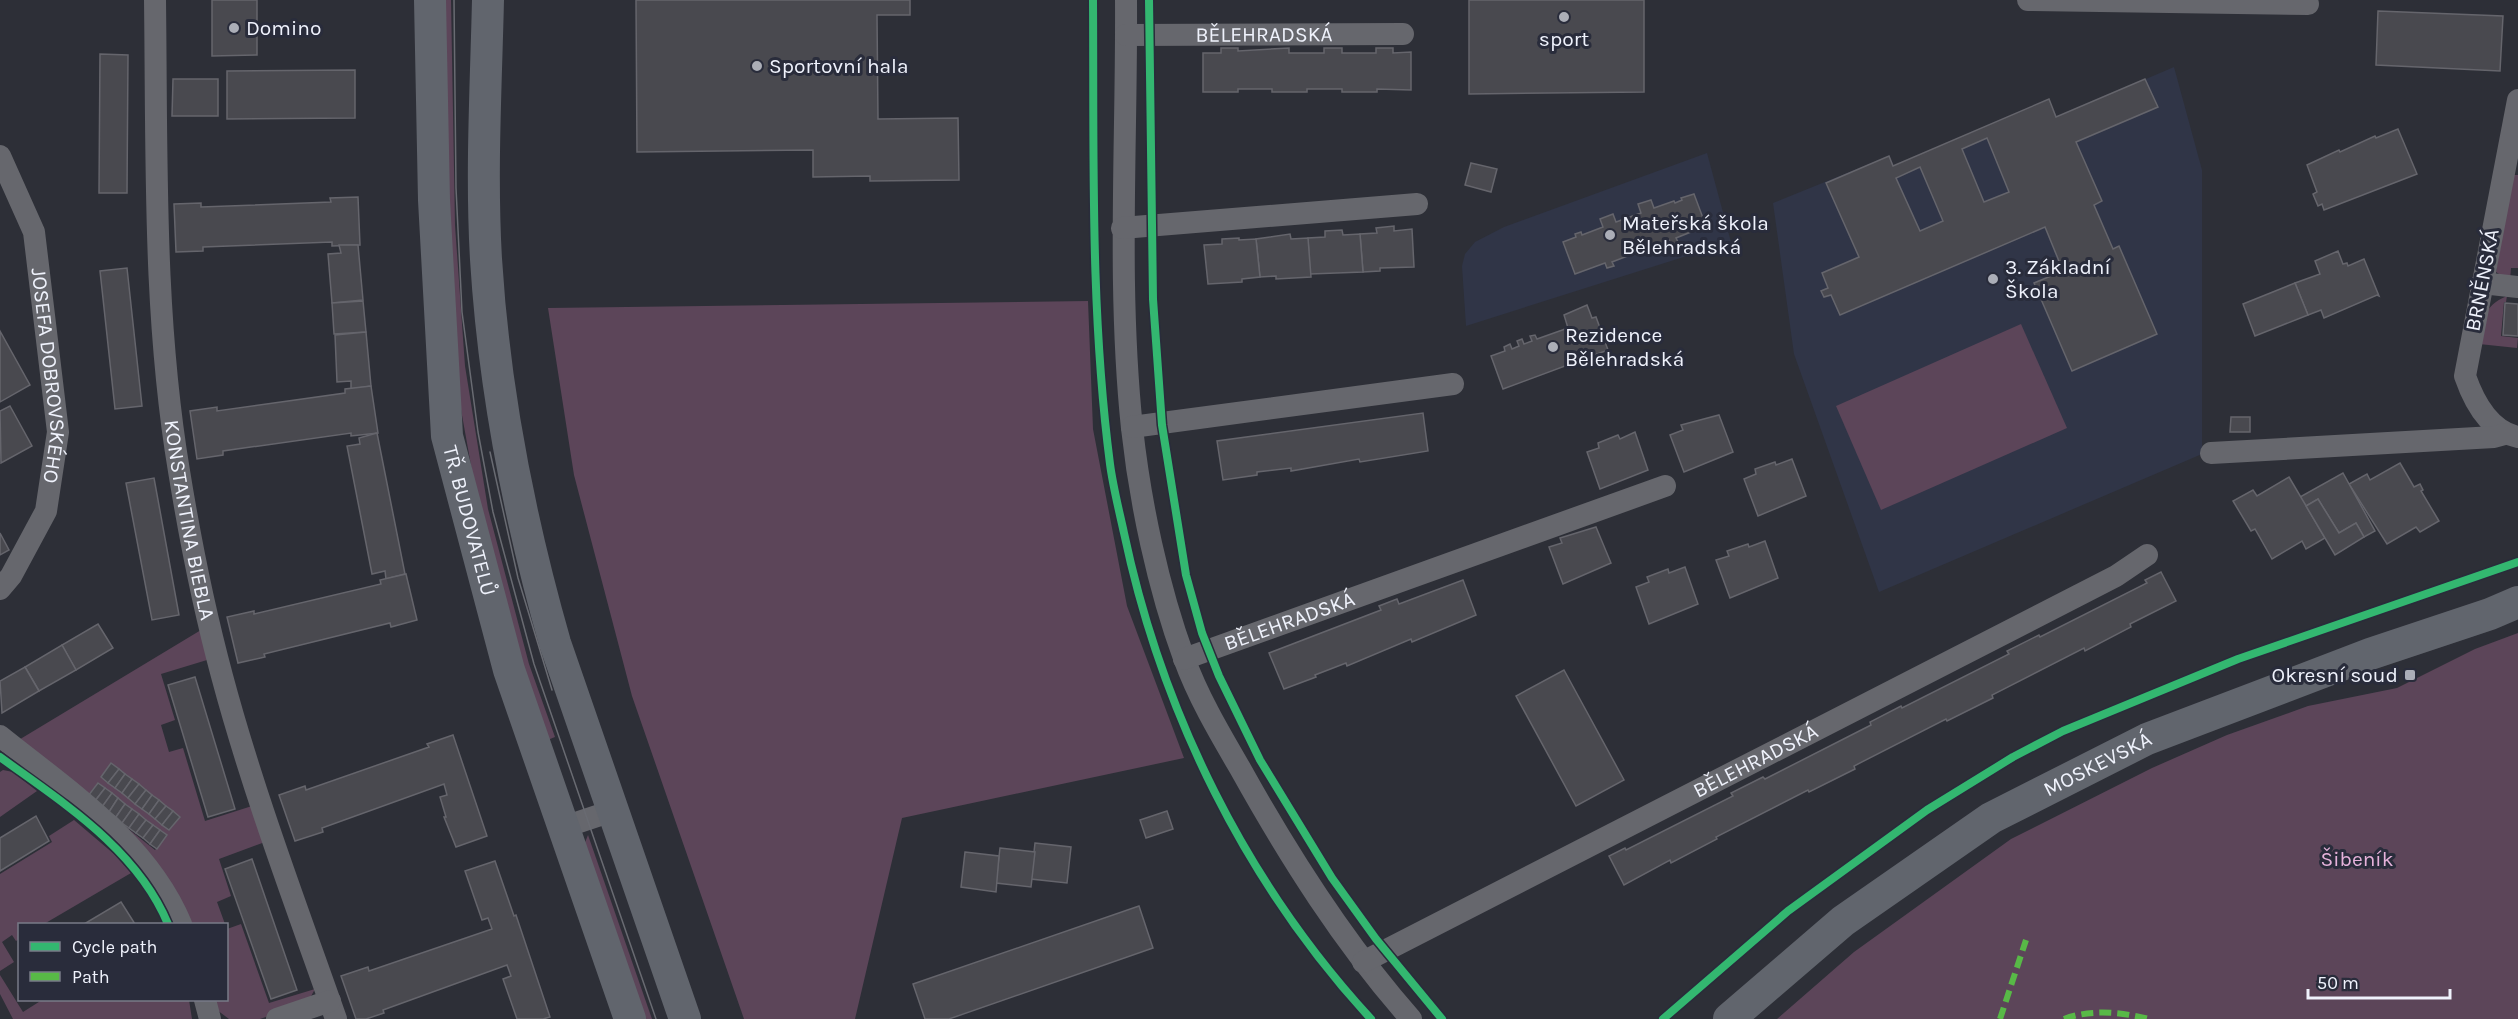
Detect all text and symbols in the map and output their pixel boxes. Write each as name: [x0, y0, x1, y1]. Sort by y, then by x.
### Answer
marker: sport: [1557, 10, 1571, 24]
place label: Domino: [246, 16, 321, 40]
marker: Domino: [227, 21, 241, 35]
street label: BĚLEHRADSKÁ: [1195, 22, 1333, 47]
place label: sport: [1539, 27, 1589, 51]
place label: Sportovní hala: [769, 54, 909, 78]
marker: Sportovní hala: [750, 59, 764, 73]
place label: Mateřská škola Bělehradská: [1622, 211, 1769, 259]
street label: BRNĚNSKÁ: [2460, 227, 2504, 333]
marker: Mateřská škola Bělehradská: [1603, 228, 1617, 242]
place label: 3. Základní Škola: [2005, 255, 2112, 303]
street label: JOSEFA DOBROVSKÉHO: [26, 267, 70, 485]
marker: 3. Základní Škola: [1986, 272, 2000, 286]
place label: Rezidence Bělehradská: [1565, 323, 1684, 371]
marker: Rezidence Bělehradská: [1546, 340, 1560, 354]
street label: KONSTANTINA BIEBLA: [160, 418, 220, 622]
street label: TŘ. BUDOVATELŮ: [438, 443, 501, 598]
street label: BĚLEHRADSKÁ: [1221, 587, 1358, 656]
place label: Okresní soud: [2272, 663, 2398, 687]
marker: Okresní soud: [2403, 668, 2417, 682]
street label: BĚLEHRADSKÁ: [1689, 719, 1822, 803]
street label: MOSKEVSKÁ: [2039, 727, 2156, 801]
park label: Šibeník: [2321, 847, 2394, 871]
legend: [18, 923, 228, 1001]
text: Cycle path: [72, 936, 157, 958]
scale bar: [2308, 962, 2450, 1000]
text: Path: [72, 966, 110, 988]
text: 50 m: [2317, 972, 2359, 994]

